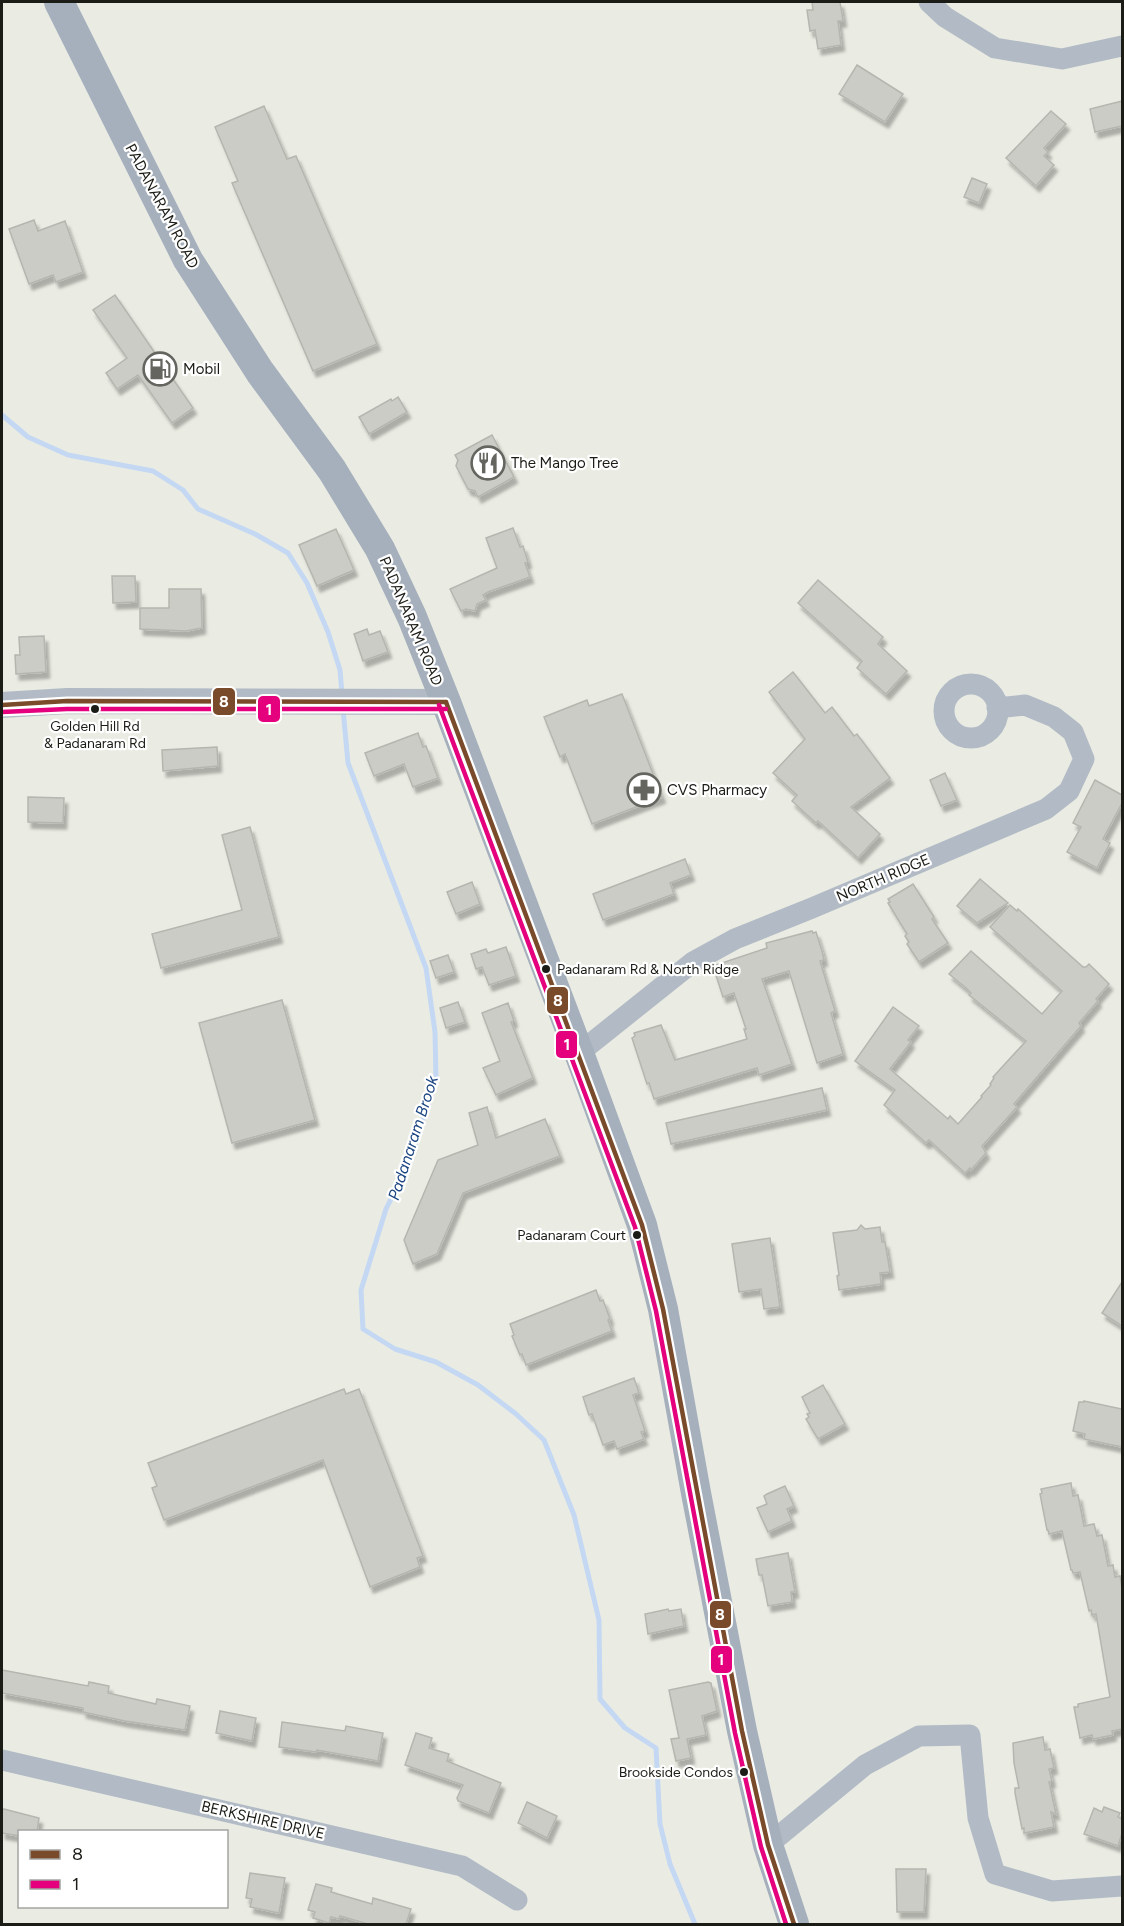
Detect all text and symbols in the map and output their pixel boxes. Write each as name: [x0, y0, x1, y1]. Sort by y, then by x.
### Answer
street label: PADANARAM ROAD: [122, 141, 202, 271]
fuel station icon: Mobil: [142, 351, 178, 387]
place label: Mobil: [183, 360, 220, 378]
restaurant icon: The Mango Tree: [470, 445, 506, 481]
place label: The Mango Tree: [511, 454, 619, 472]
street label: PADANARAM ROAD: [376, 554, 446, 688]
line badge: 8: [212, 687, 236, 716]
text: 8: [219, 692, 229, 711]
line badge: 1: [257, 695, 281, 723]
text: 1: [266, 700, 272, 719]
marker: Golden Hill Rd & Padanaram Rd: [89, 703, 101, 715]
place label: Golden Hill Rd & Padanaram Rd: [44, 718, 146, 752]
pharmacy icon: CVS Pharmacy: [626, 772, 662, 808]
place label: CVS Pharmacy: [667, 781, 767, 799]
street label: NORTH RIDGE: [834, 850, 932, 906]
place label: Padanaram Rd & North Ridge: [557, 961, 739, 978]
marker: Padanaram Rd & North Ridge: [540, 963, 552, 975]
line badge: 8: [546, 986, 569, 1015]
text: 8: [553, 991, 563, 1010]
line badge: 1: [555, 1030, 578, 1059]
text: 1: [564, 1035, 570, 1054]
water label: Padanaram Brook: [384, 1072, 442, 1203]
place label: Padanaram Court: [517, 1227, 626, 1244]
marker: Padanaram Court: [631, 1229, 643, 1241]
line badge: 8: [709, 1600, 732, 1629]
text: 8: [715, 1605, 725, 1624]
line badge: 1: [710, 1645, 733, 1674]
text: 1: [718, 1650, 724, 1669]
place label: Brookside Condos: [619, 1764, 733, 1781]
marker: Brookside Condos: [738, 1766, 750, 1778]
street label: BERKSHIRE DRIVE: [200, 1797, 326, 1843]
legend: [18, 1830, 228, 1908]
text: 8: [72, 1843, 83, 1865]
text: 1: [72, 1873, 79, 1895]

